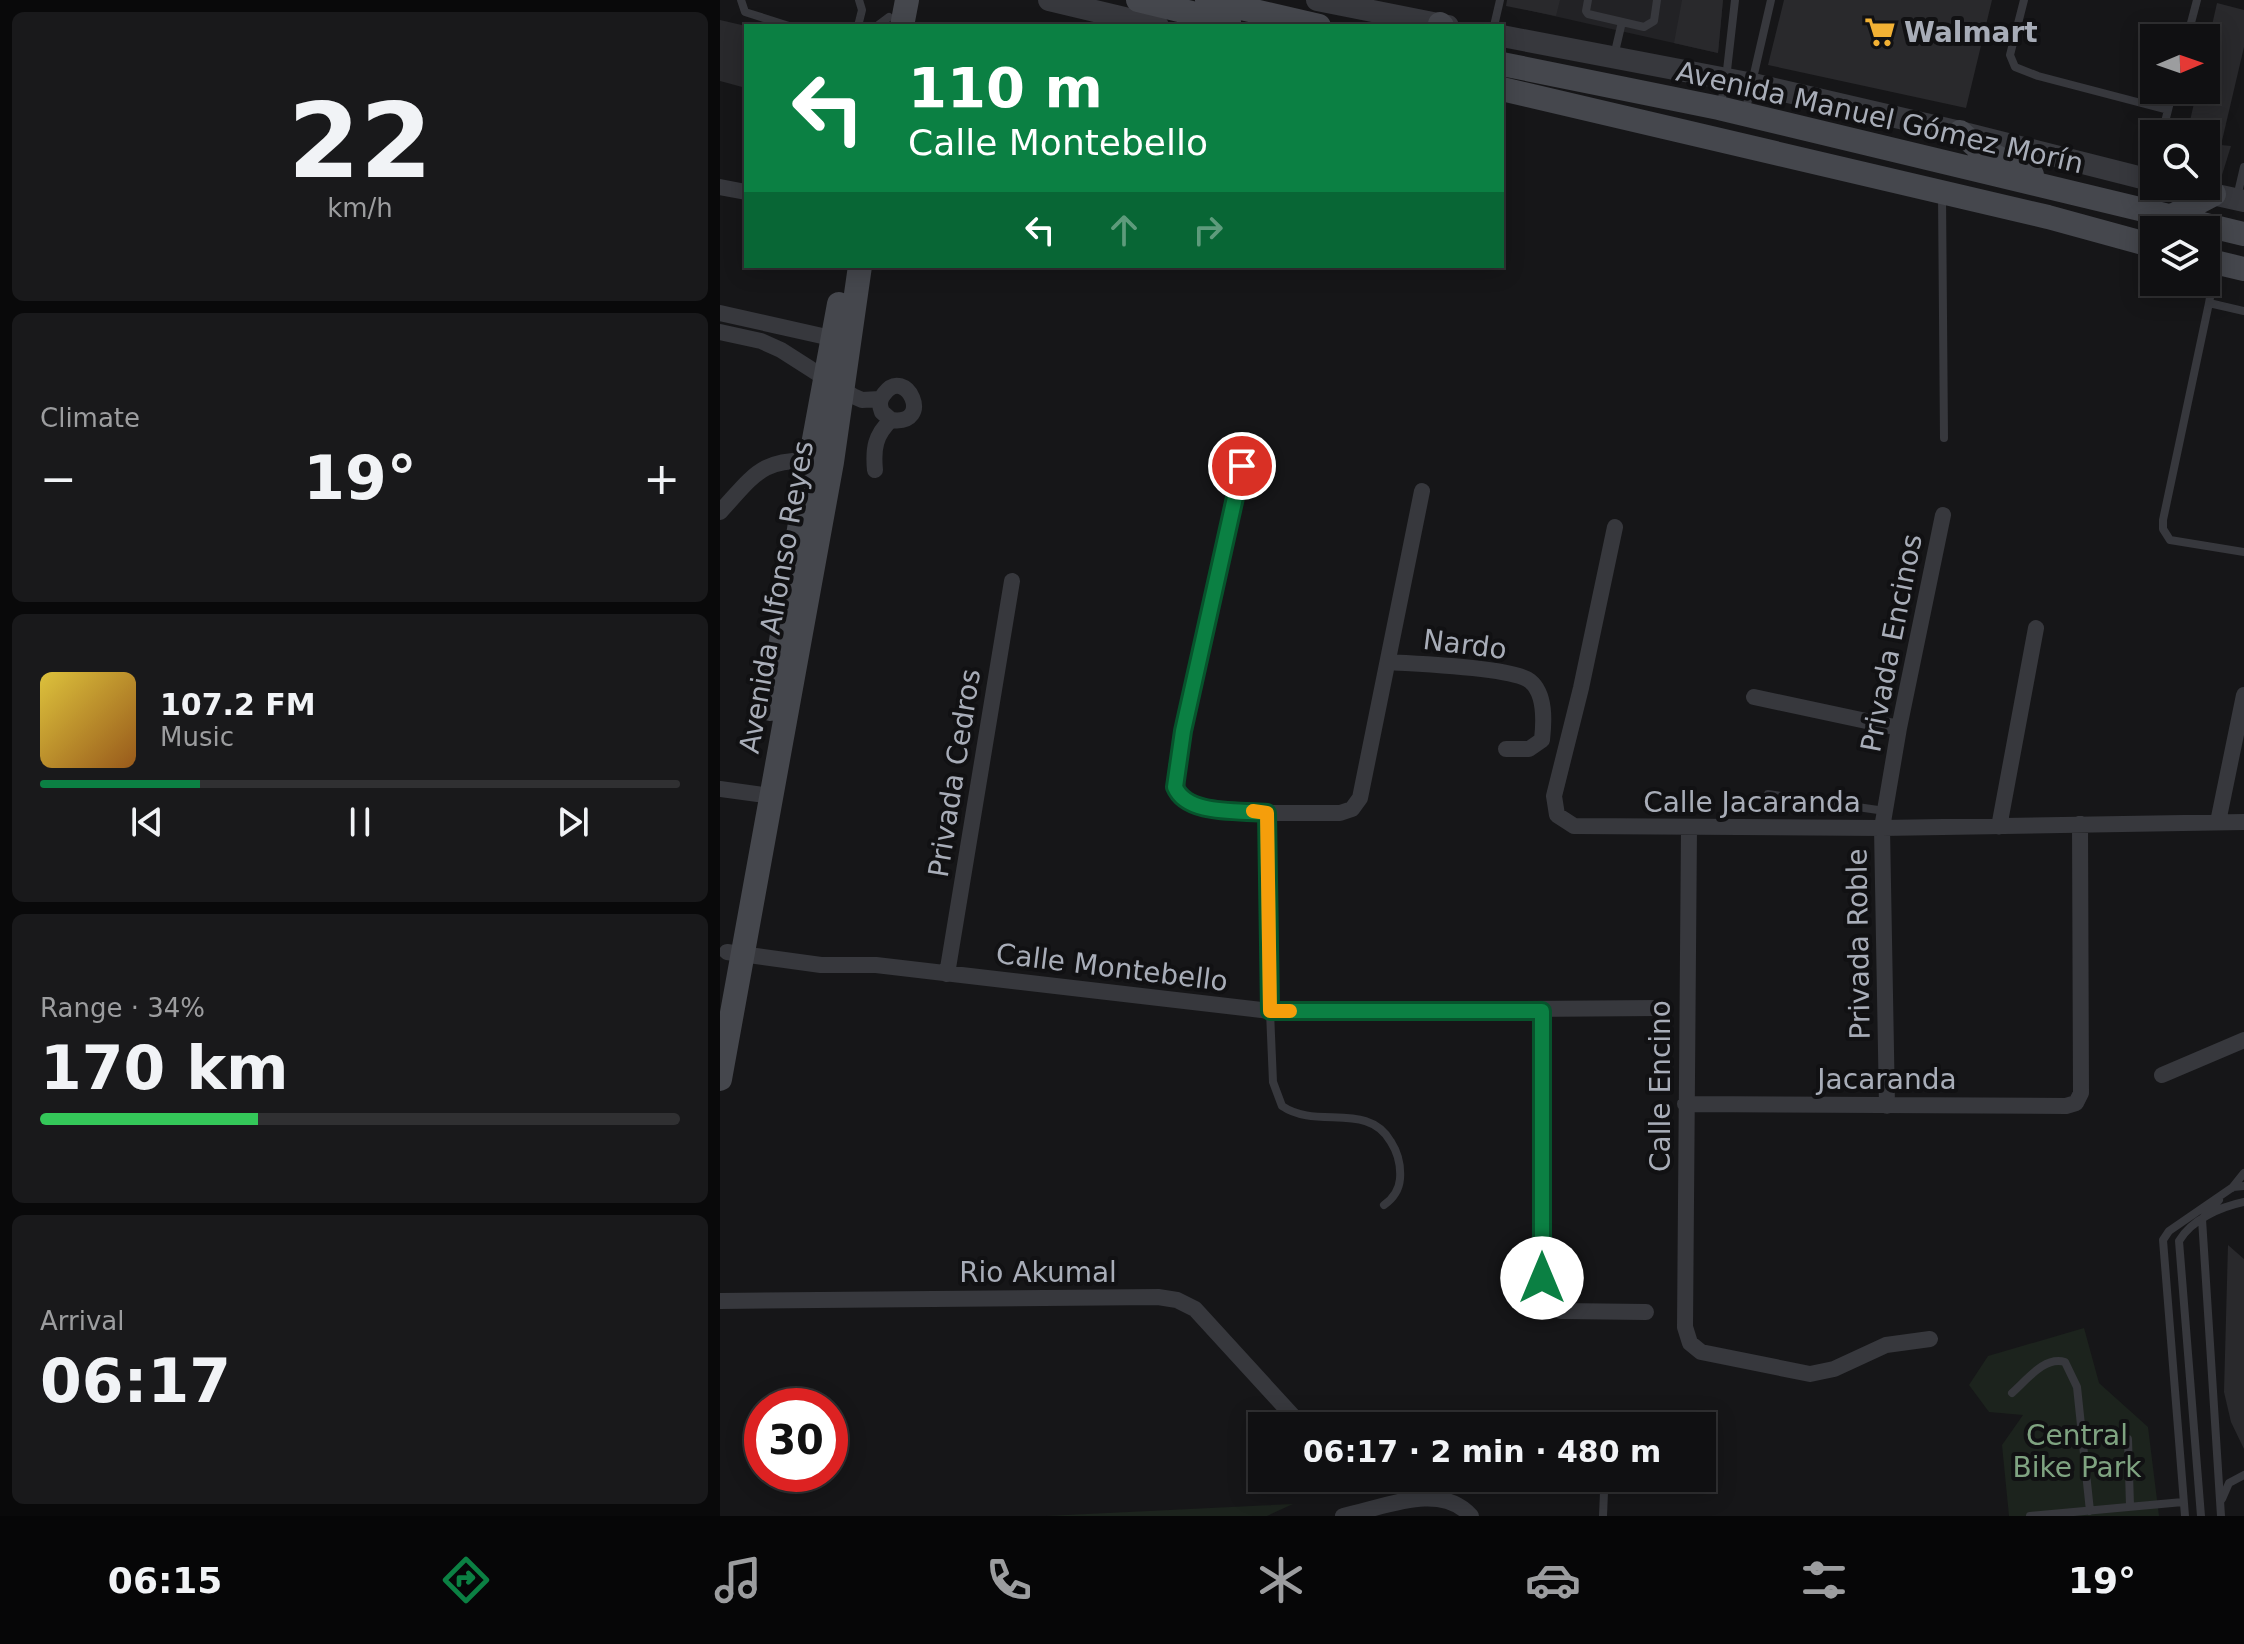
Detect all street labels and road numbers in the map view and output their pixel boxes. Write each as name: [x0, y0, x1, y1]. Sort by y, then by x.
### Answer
street label: Avenida Manuel Gómez Morín: [1673, 55, 2087, 180]
street label: Avenida Alfonso Reyes: [733, 438, 820, 756]
street label: Privada Encinos: [1854, 531, 1929, 755]
street label: Nardo: [1421, 623, 1509, 666]
street label: Privada Cedros: [922, 667, 987, 880]
street label: Calle Jacaranda: [1643, 786, 1861, 819]
street label: Privada Roble: [1840, 848, 1877, 1040]
street label: Calle Montebello: [994, 937, 1230, 998]
street label: Calle Encino: [1644, 1000, 1677, 1172]
street label: Jacaranda: [1815, 1063, 1957, 1096]
street label: Rio Akumal: [959, 1256, 1117, 1289]

